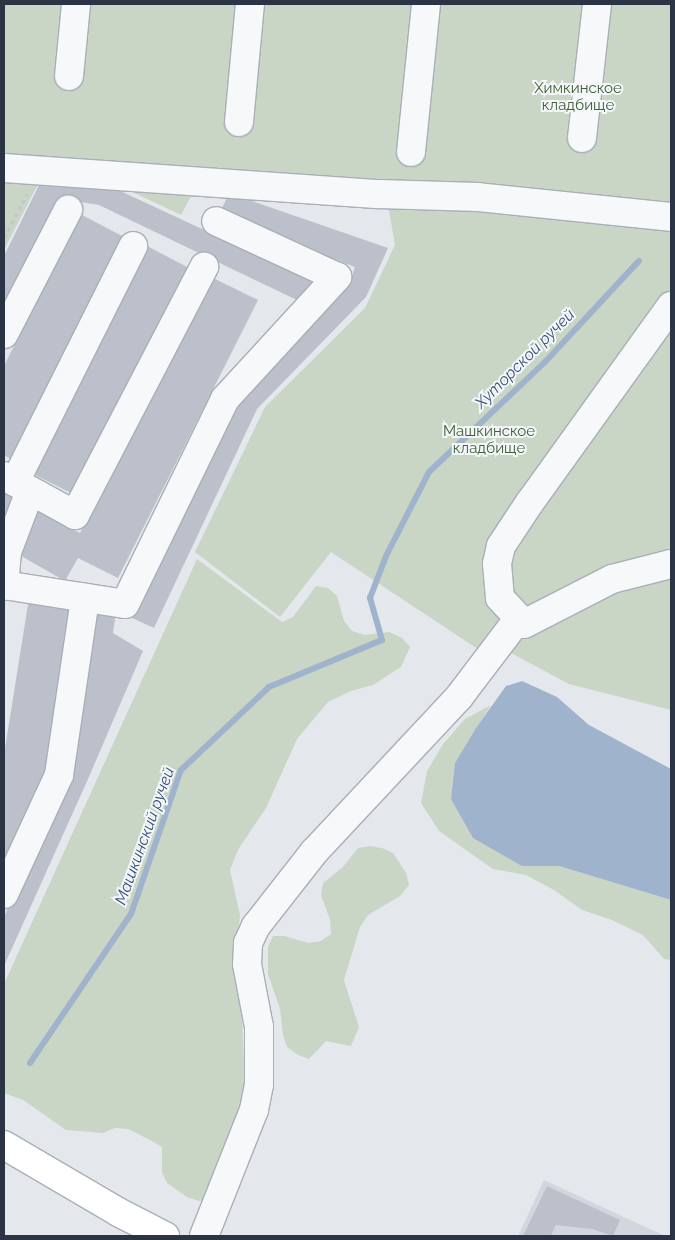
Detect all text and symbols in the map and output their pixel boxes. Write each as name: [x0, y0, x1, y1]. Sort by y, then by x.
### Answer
park label: Химкинское кладбище: [534, 79, 622, 114]
water label: Хуторской ручей: [471, 305, 579, 413]
park label: Машкинское кладбище: [443, 422, 535, 457]
water label: Машкинский ручей: [111, 765, 179, 907]

